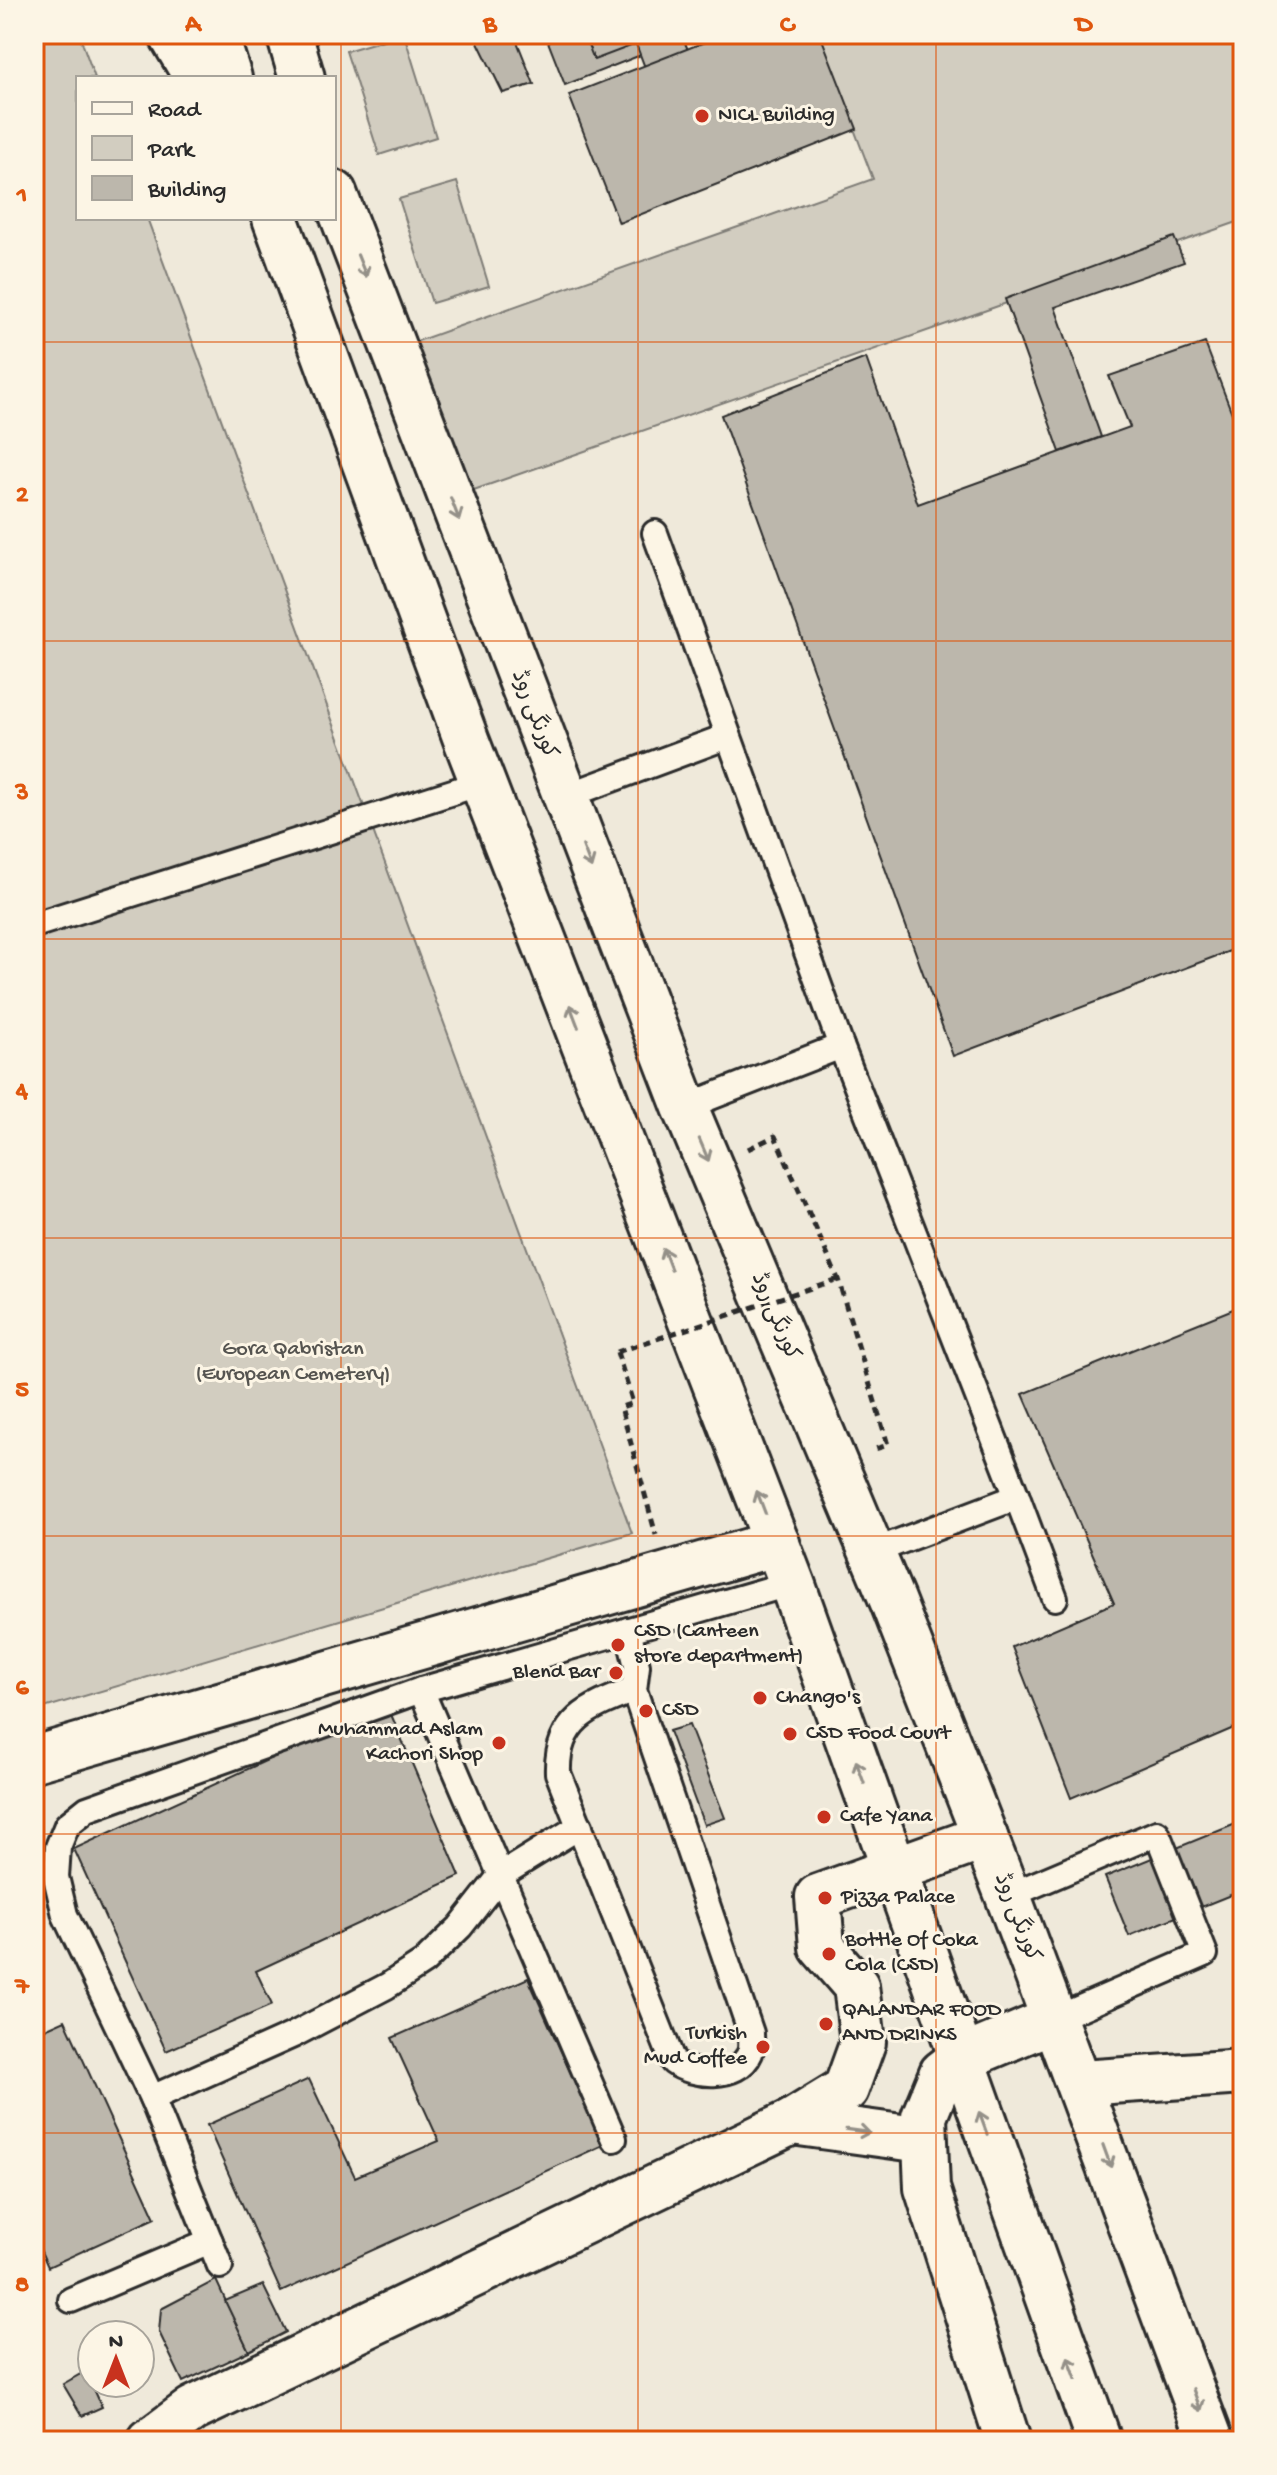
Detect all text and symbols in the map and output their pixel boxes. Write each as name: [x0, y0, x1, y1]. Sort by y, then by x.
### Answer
text: A: [184, 11, 202, 42]
text: B: [482, 11, 498, 42]
text: C: [780, 11, 797, 42]
text: D: [1074, 11, 1094, 42]
legend: [76, 76, 336, 220]
text: Road: [148, 97, 202, 126]
place label: NICL Building: [718, 103, 835, 129]
marker: NICL Building: [693, 107, 711, 125]
text: Park: [147, 137, 196, 166]
text: Building: [147, 177, 226, 206]
text: 1: [16, 182, 27, 213]
one-way arrow: [356, 253, 370, 278]
text: 2: [16, 481, 29, 512]
one-way arrow: [449, 496, 463, 521]
street label: کورنگی روڈ: [504, 666, 565, 763]
text: 3: [14, 779, 29, 810]
one-way arrow: [581, 844, 595, 869]
one-way arrow: [566, 1005, 580, 1029]
text: 4: [15, 1077, 29, 1108]
one-way arrow: [697, 1138, 712, 1162]
one-way arrow: [659, 1247, 674, 1272]
street label: کورنگی روڈ: [744, 1268, 807, 1365]
park label: Gora Qabristan (European Cemetery): [196, 1337, 390, 1388]
text: 5: [15, 1376, 29, 1407]
one-way arrow: [753, 1490, 767, 1515]
place label: CSD (Canteen store department): [634, 1619, 804, 1670]
marker: CSD (Canteen store department): [609, 1636, 627, 1654]
place label: Blend Bar: [512, 1660, 602, 1686]
marker: Blend Bar: [607, 1664, 625, 1682]
text: 6: [15, 1674, 29, 1705]
place label: Chango's: [776, 1685, 861, 1711]
marker: Chango's: [751, 1689, 769, 1707]
place label: CSD: [662, 1698, 699, 1724]
marker: CSD: [637, 1702, 655, 1720]
place label: Muhammad Aslam Kachori Shop: [318, 1717, 483, 1768]
place label: CSD Food Court: [806, 1721, 952, 1747]
marker: CSD Food Court: [781, 1725, 799, 1743]
marker: Muhammad Aslam Kachori Shop: [490, 1734, 508, 1752]
one-way arrow: [851, 1760, 866, 1785]
place label: Cafe Yana: [840, 1804, 933, 1830]
marker: Cafe Yana: [815, 1808, 833, 1826]
street label: کورنگی روڈ: [987, 1869, 1048, 1966]
place label: Pizza Palace: [840, 1885, 956, 1911]
marker: Pizza Palace: [816, 1889, 834, 1907]
place label: Bottle Of Coka Cola (CSD): [844, 1928, 978, 1979]
marker: Bottle Of Coka Cola (CSD): [820, 1945, 838, 1963]
text: 7: [13, 1973, 30, 2004]
place label: QALANDAR FOOD AND DRINKS: [842, 1998, 1002, 2049]
marker: QALANDAR FOOD AND DRINKS: [817, 2015, 835, 2033]
place label: Turkish Mud Coffee: [644, 2021, 748, 2072]
marker: Turkish Mud Coffee: [754, 2038, 772, 2056]
one-way arrow: [975, 2111, 990, 2136]
one-way arrow: [845, 2124, 870, 2139]
one-way arrow: [1101, 2143, 1115, 2168]
text: 8: [15, 2271, 29, 2302]
north arrow: [76, 2319, 156, 2399]
text: N: [109, 2330, 123, 2356]
one-way arrow: [1064, 2356, 1078, 2381]
one-way arrow: [1190, 2387, 1205, 2412]

